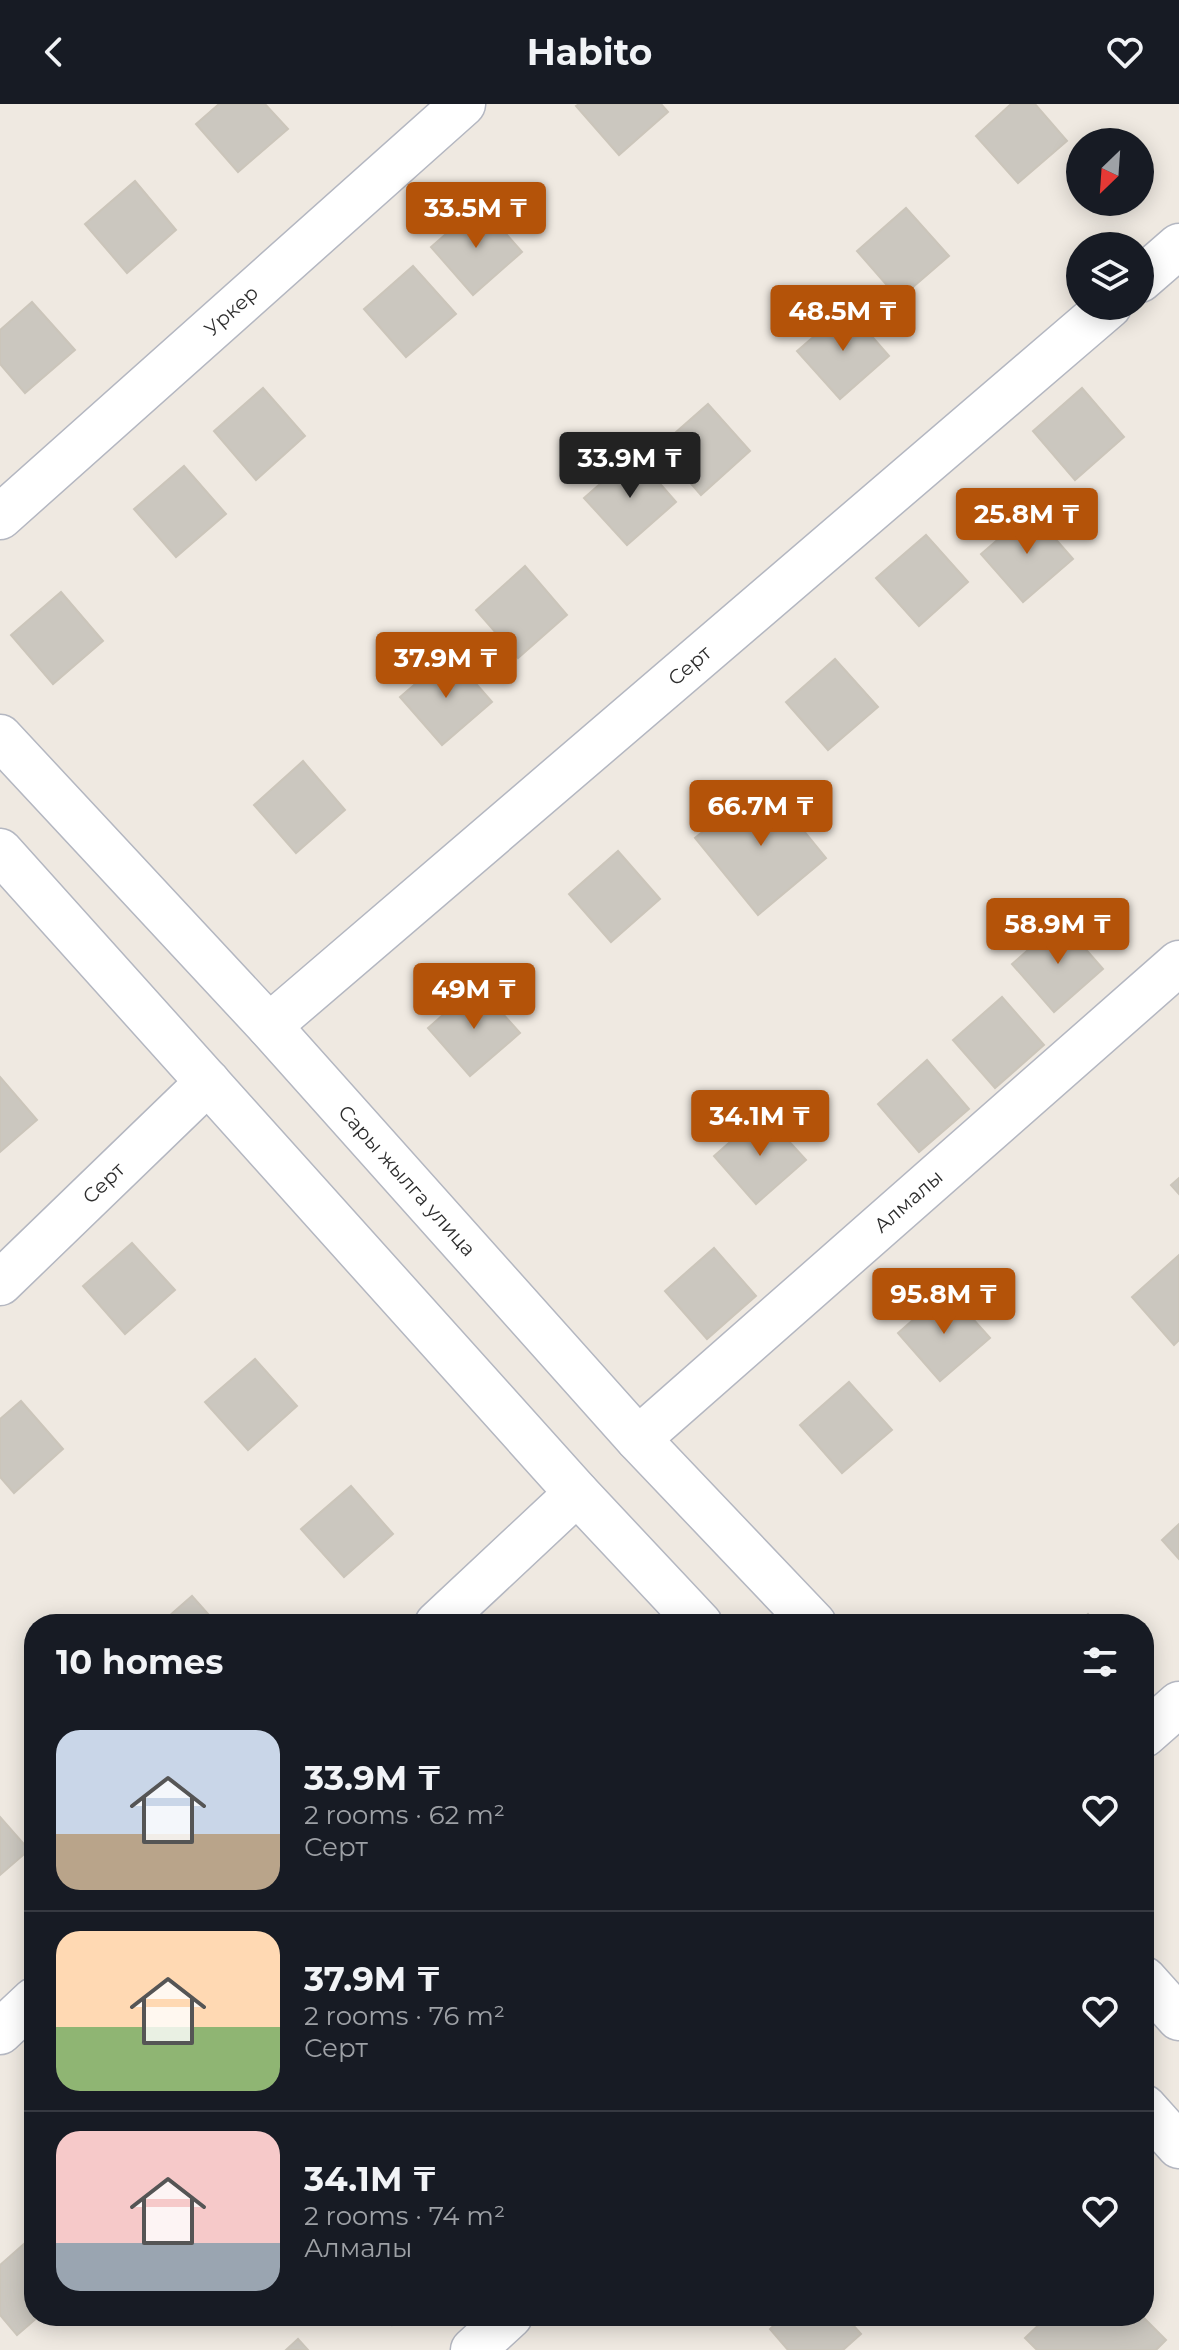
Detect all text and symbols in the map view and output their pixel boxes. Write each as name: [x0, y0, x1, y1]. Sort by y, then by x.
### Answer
icon: back: [32, 30, 76, 74]
text: Habito: [527, 30, 652, 74]
icon: heart: [1103, 30, 1147, 74]
north arrow: [1066, 128, 1154, 216]
map controls: [1066, 128, 1154, 320]
pin: 33.5M ₸: [402, 182, 550, 250]
text: 33.5M ₸: [424, 192, 528, 224]
button: layers: [1066, 232, 1154, 320]
street label: Уркер: [199, 280, 263, 341]
pin: 48.5M ₸: [769, 285, 917, 353]
text: 48.5M ₸: [788, 295, 898, 327]
pin: 33.9M ₸: [556, 432, 704, 500]
text: 33.9M ₸: [577, 442, 683, 474]
pin: 25.8M ₸: [953, 488, 1101, 556]
text: 25.8M ₸: [974, 498, 1080, 530]
pin: 37.9M ₸: [372, 632, 520, 700]
street label: Серт: [663, 640, 716, 691]
text: 37.9M ₸: [394, 642, 498, 674]
pin: 66.7M ₸: [687, 780, 835, 848]
text: 66.7M ₸: [707, 790, 815, 822]
pin: 58.9M ₸: [984, 898, 1132, 966]
text: 58.9M ₸: [1004, 908, 1112, 940]
pin: 49M ₸: [418, 963, 530, 1031]
text: 49M ₸: [431, 973, 517, 1005]
pin: 34.1M ₸: [686, 1090, 834, 1158]
street label: Сары жылга улица: [333, 1100, 481, 1261]
text: 34.1M ₸: [709, 1100, 811, 1132]
street label: Серт: [78, 1157, 130, 1209]
street label: Алмалы: [869, 1165, 947, 1238]
pin: 95.8M ₸: [870, 1268, 1018, 1336]
text: 95.8M ₸: [890, 1278, 998, 1310]
icon: filters: [1078, 1640, 1122, 1684]
text: 10 homes: [56, 1641, 223, 1683]
text: 33.9M ₸: [304, 1757, 442, 1799]
icon: home: [120, 1762, 216, 1858]
icon: heart: [1078, 1788, 1122, 1832]
text: 2 rooms · 62 m²: [304, 1799, 505, 1831]
text: Серт: [304, 1831, 368, 1863]
text: 37.9M ₸: [304, 1958, 441, 2000]
icon: home: [120, 1963, 216, 2059]
icon: heart: [1078, 1989, 1122, 2033]
text: 2 rooms · 76 m²: [304, 2000, 505, 2032]
text: Серт: [304, 2032, 368, 2064]
text: 34.1M ₸: [304, 2158, 437, 2200]
icon: home: [120, 2163, 216, 2259]
icon: heart: [1078, 2189, 1122, 2233]
text: 2 rooms · 74 m²: [304, 2200, 505, 2232]
text: Алмалы: [304, 2232, 412, 2264]

